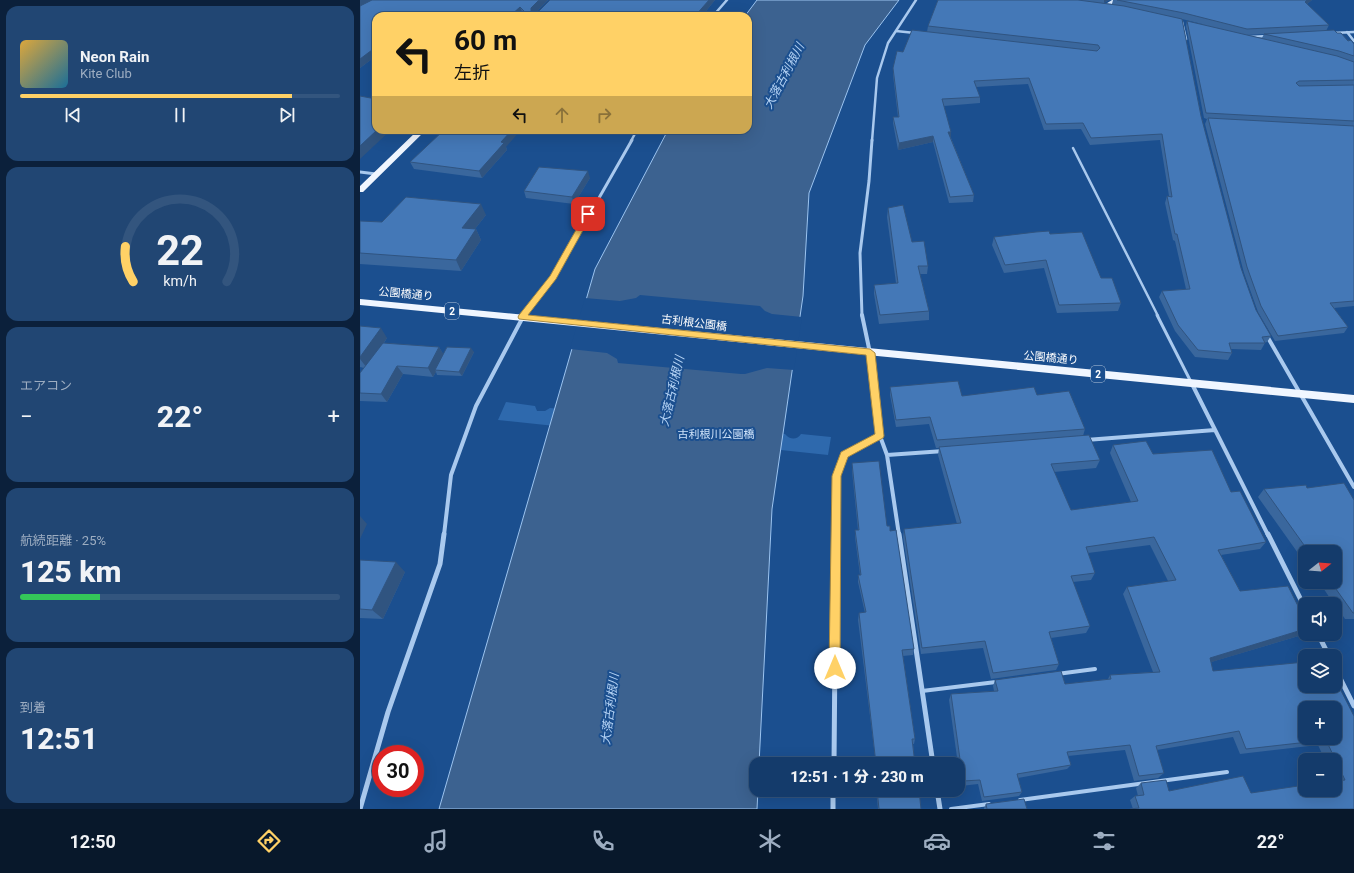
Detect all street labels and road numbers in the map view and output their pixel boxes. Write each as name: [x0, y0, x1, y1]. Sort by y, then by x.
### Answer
street label: 公園橋通り: [378, 285, 434, 303]
road number: 2: [445, 303, 459, 319]
street label: 古利根公園橋: [660, 313, 728, 333]
street label: 公園橋通り: [1023, 349, 1079, 367]
road number: 2: [1091, 366, 1105, 382]

